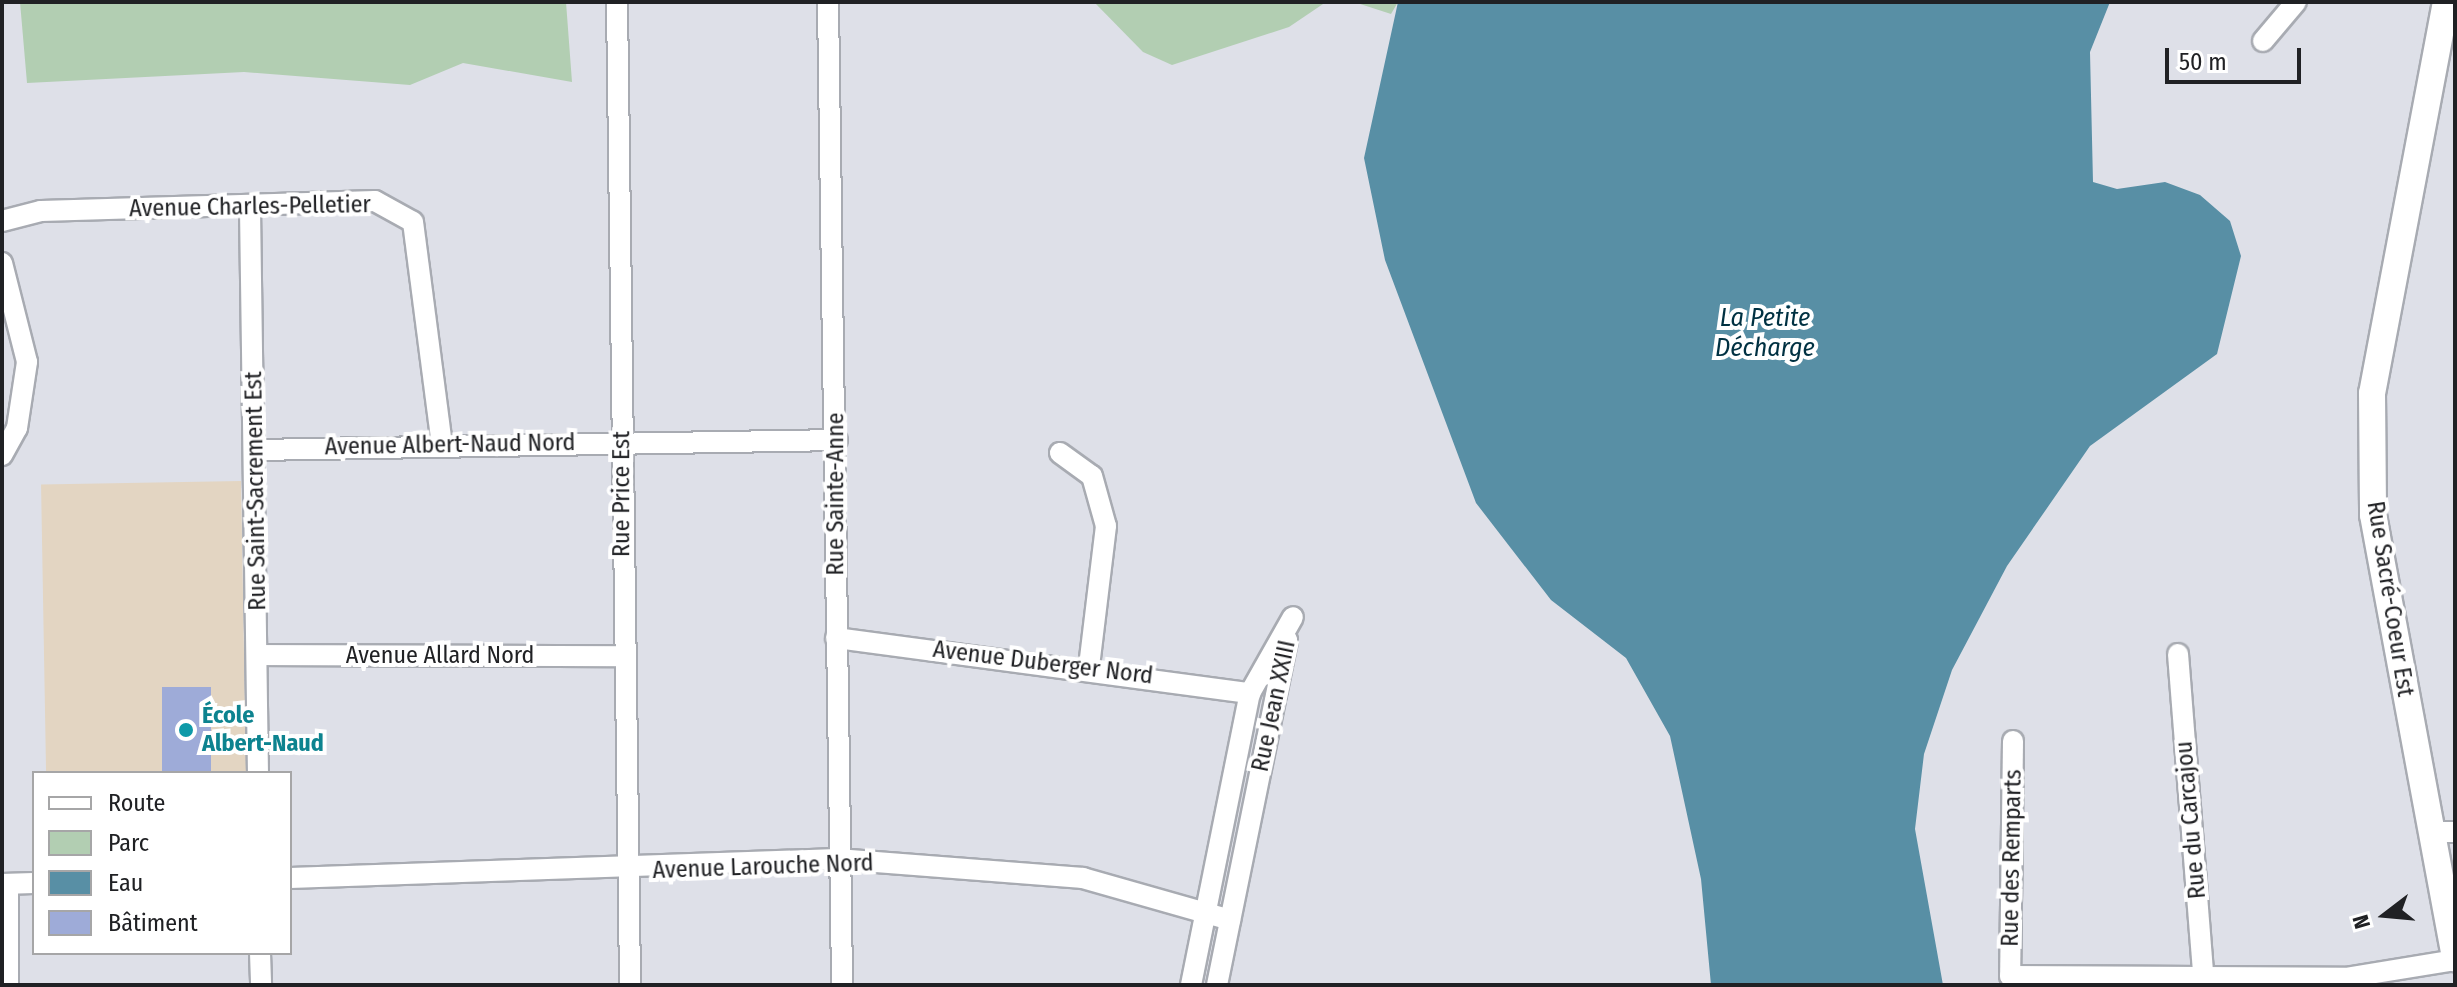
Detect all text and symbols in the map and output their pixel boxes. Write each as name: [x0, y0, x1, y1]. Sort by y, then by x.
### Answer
scale bar: [2169, 32, 2305, 82]
text: 50 m: [2179, 48, 2227, 76]
street label: Avenue Charles-Pelletier: [129, 190, 371, 224]
water label: La Petite Décharge: [1715, 302, 1815, 364]
street label: Rue Saint-Sacrement Est: [240, 371, 272, 611]
street label: Rue Sainte-Anne: [822, 412, 850, 576]
street label: Avenue Albert-Naud Nord: [324, 428, 576, 462]
street label: Rue Price Est: [608, 431, 636, 557]
street label: Rue Sacré-Coeur Est: [2360, 499, 2420, 699]
street label: Avenue Duberger Nord: [931, 635, 1155, 691]
street label: Rue Jean XXIII: [1246, 638, 1302, 774]
street label: Avenue Allard Nord: [346, 642, 534, 670]
place label: École Albert-Naud: [202, 702, 324, 758]
marker: École Albert-Naud: [177, 721, 195, 739]
street label: Rue du Carcajou: [2170, 740, 2212, 900]
street label: Rue des Remparts: [1996, 769, 2028, 947]
legend: [32, 771, 292, 955]
text: Route: [108, 789, 165, 817]
text: Parc: [108, 829, 149, 857]
street label: Avenue Larouche Nord: [652, 849, 874, 885]
text: Eau: [108, 869, 143, 897]
north arrow: [2345, 875, 2425, 955]
text: Bâtiment: [108, 909, 198, 937]
text: N: [2347, 912, 2376, 932]

